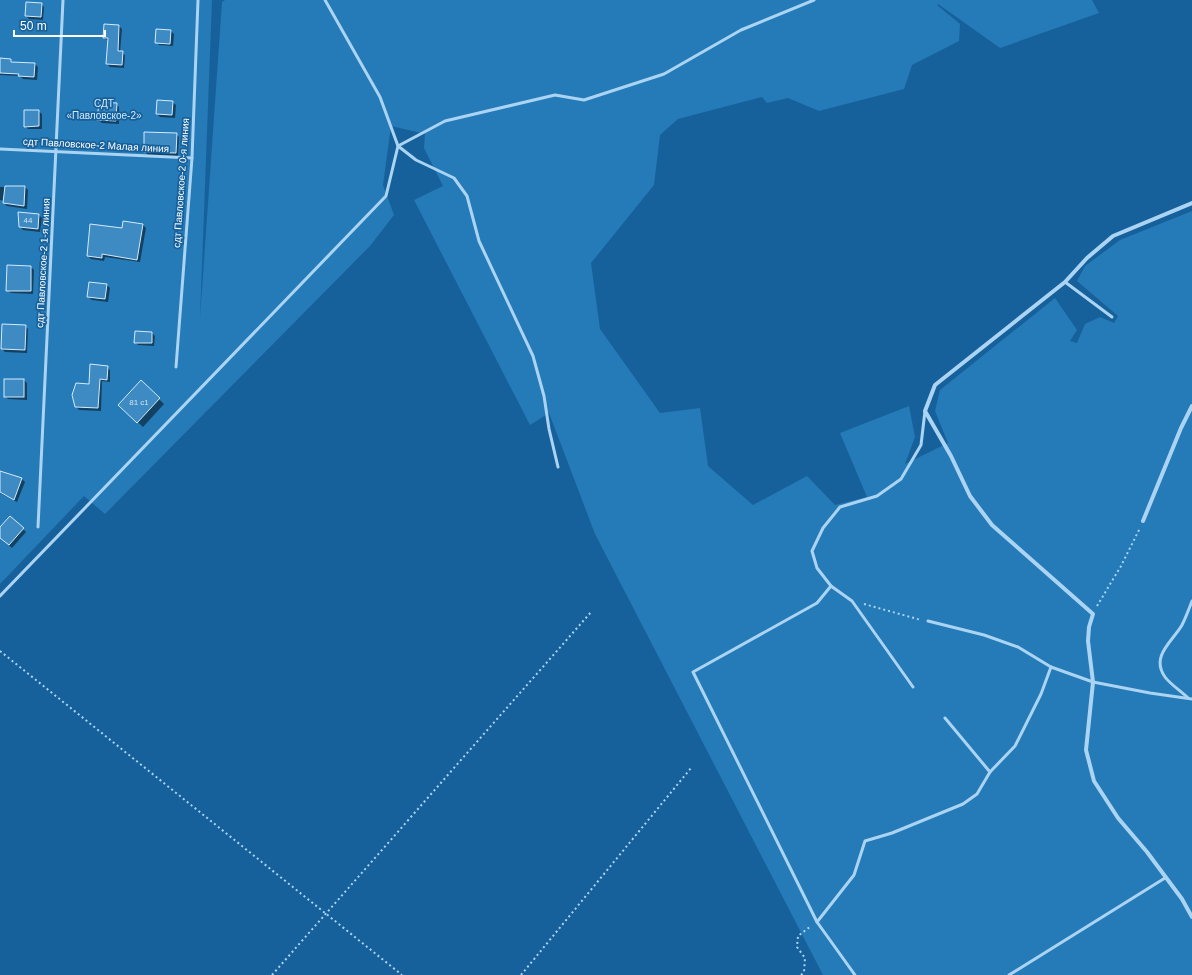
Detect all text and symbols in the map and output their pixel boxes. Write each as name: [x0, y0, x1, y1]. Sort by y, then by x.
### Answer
scale bar: [14, 12, 105, 38]
text: 50 m: [20, 19, 47, 33]
park label: СДТ «Павловское-2»: [66, 98, 142, 121]
street label: сдт Павловское-2 0-я линия: [171, 118, 191, 248]
street label: сдт Павловское-2 Малая линия: [23, 136, 169, 154]
street label: сдт Павловское-2 1-я линия: [34, 198, 52, 328]
house number: 44: [24, 216, 33, 225]
house number: 81 с1: [129, 398, 149, 407]

